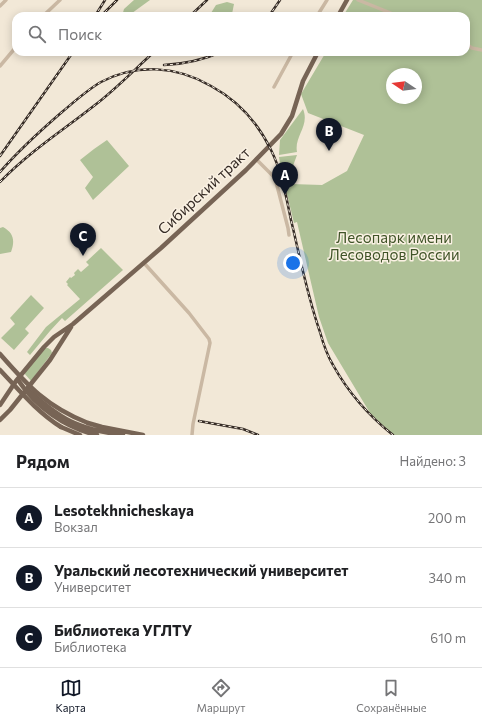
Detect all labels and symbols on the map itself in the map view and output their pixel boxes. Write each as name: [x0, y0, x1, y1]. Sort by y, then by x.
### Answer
north arrow: [386, 68, 422, 104]
pin: B: [316, 118, 342, 151]
street label: Сибирский тракт: [153, 143, 253, 238]
pin: A: [272, 162, 298, 195]
pin: C: [70, 223, 96, 256]
park label: Лесопарк имени Лесоводов России: [328, 228, 460, 263]
your location: [283, 253, 303, 273]

